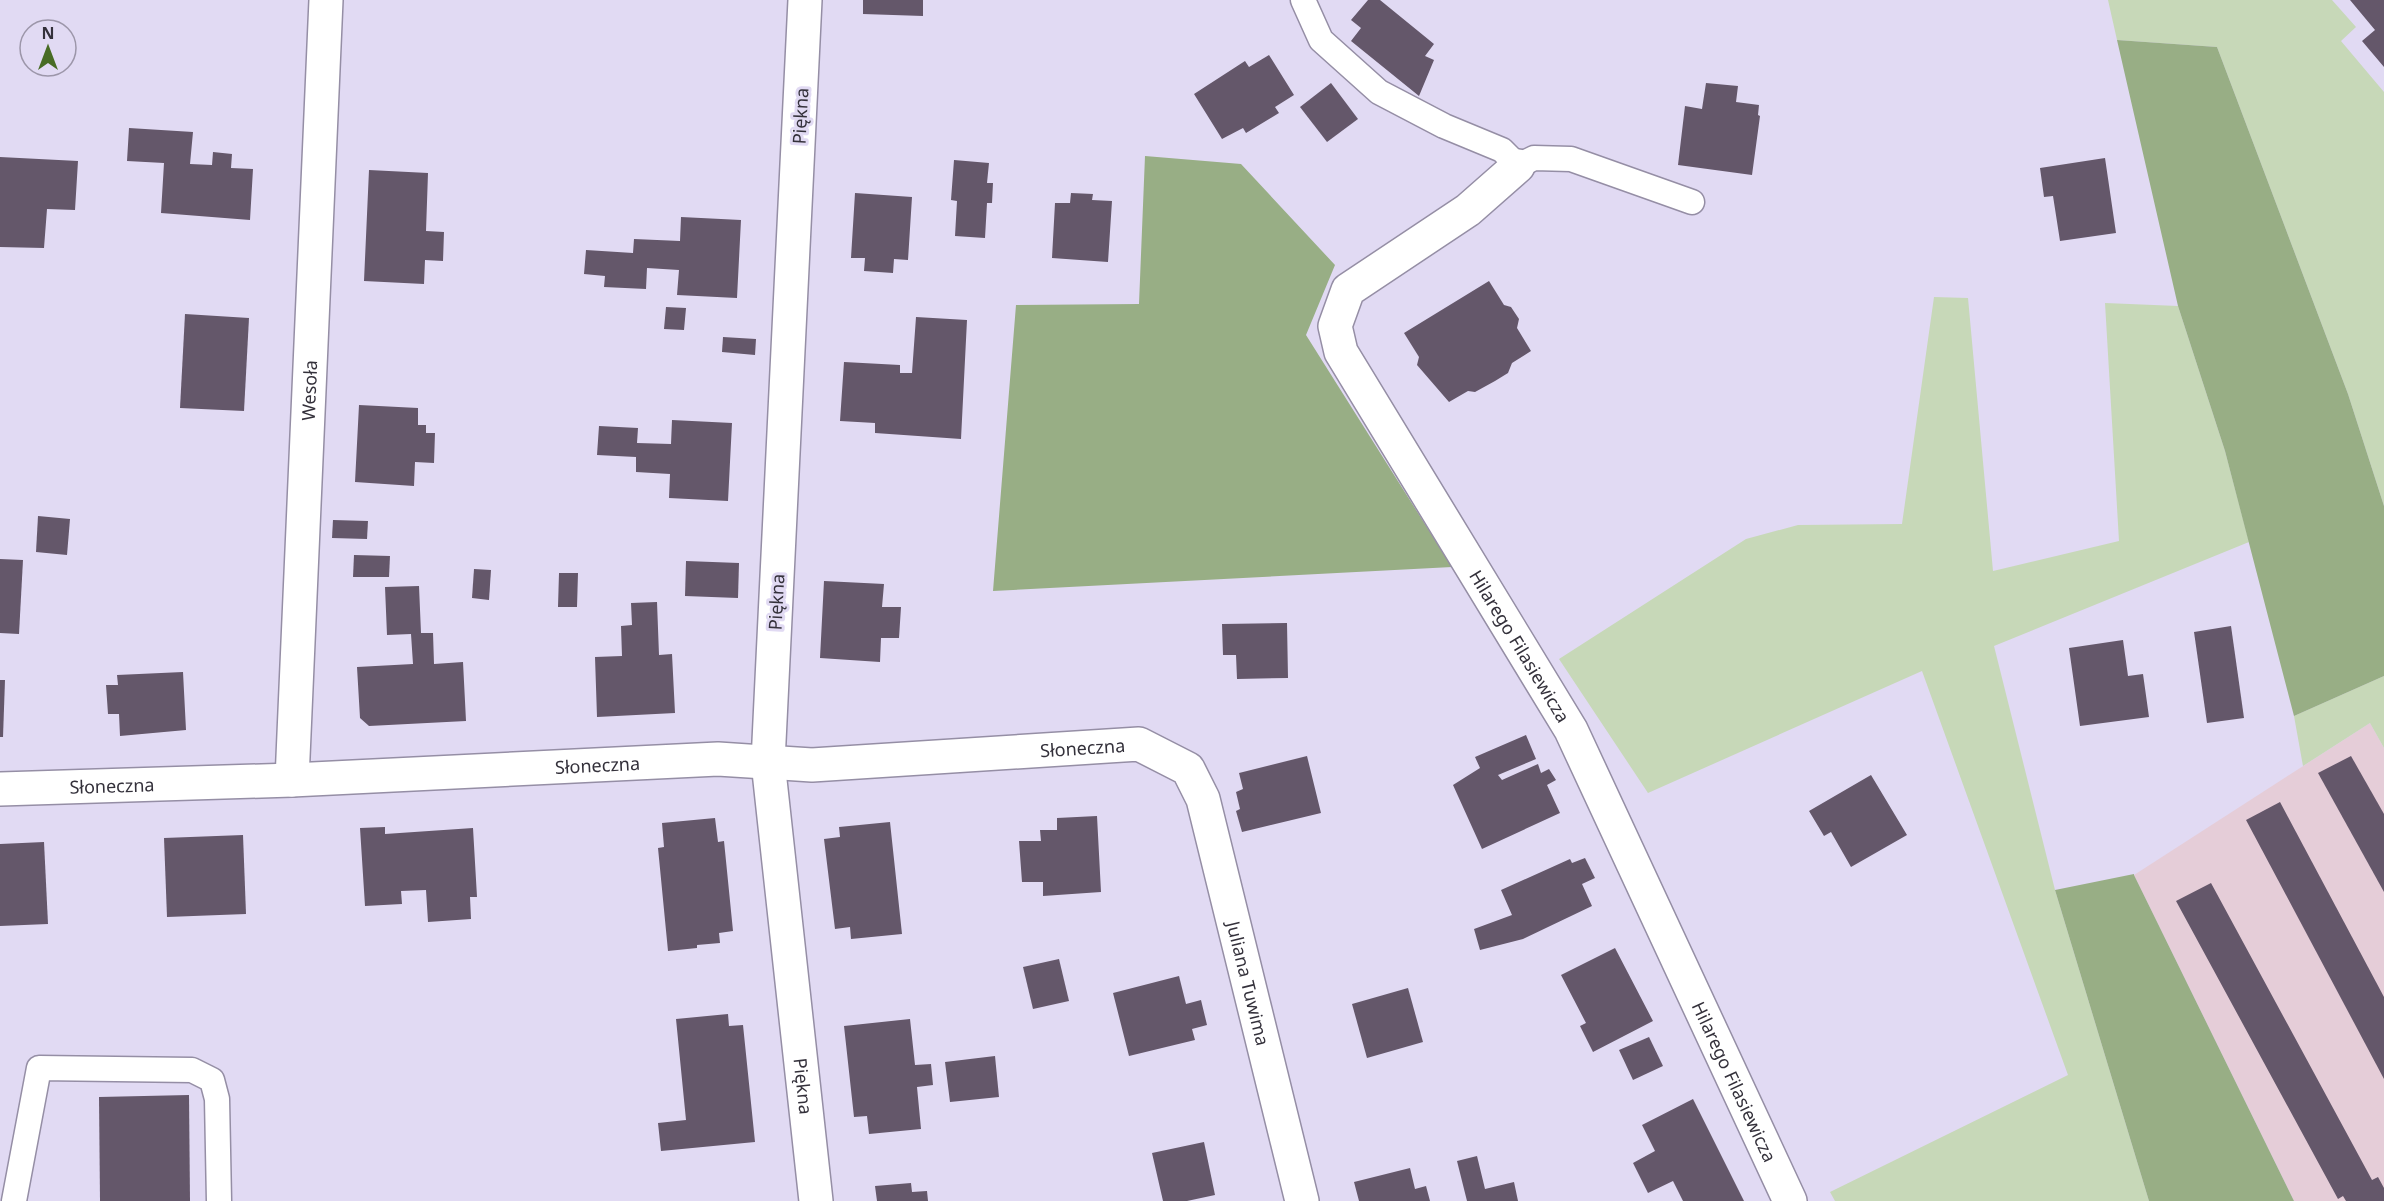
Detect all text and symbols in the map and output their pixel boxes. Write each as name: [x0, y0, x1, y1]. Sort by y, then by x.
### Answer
north arrow: [18, 18, 78, 78]
text: N: [41, 22, 55, 44]
street label: Piękna: [787, 87, 813, 145]
street label: Wesoła: [296, 359, 322, 421]
street label: Hilarego Filasiewicza: [1464, 565, 1576, 727]
street label: Piękna: [763, 573, 789, 631]
street label: Słoneczna: [1039, 733, 1126, 762]
street label: Słoneczna: [554, 751, 641, 779]
street label: Słoneczna: [69, 772, 155, 799]
street label: Juliana Tuwima: [1221, 917, 1275, 1048]
street label: Hilarego Filasiewicza: [1687, 997, 1782, 1166]
street label: Piękna: [788, 1057, 818, 1116]

